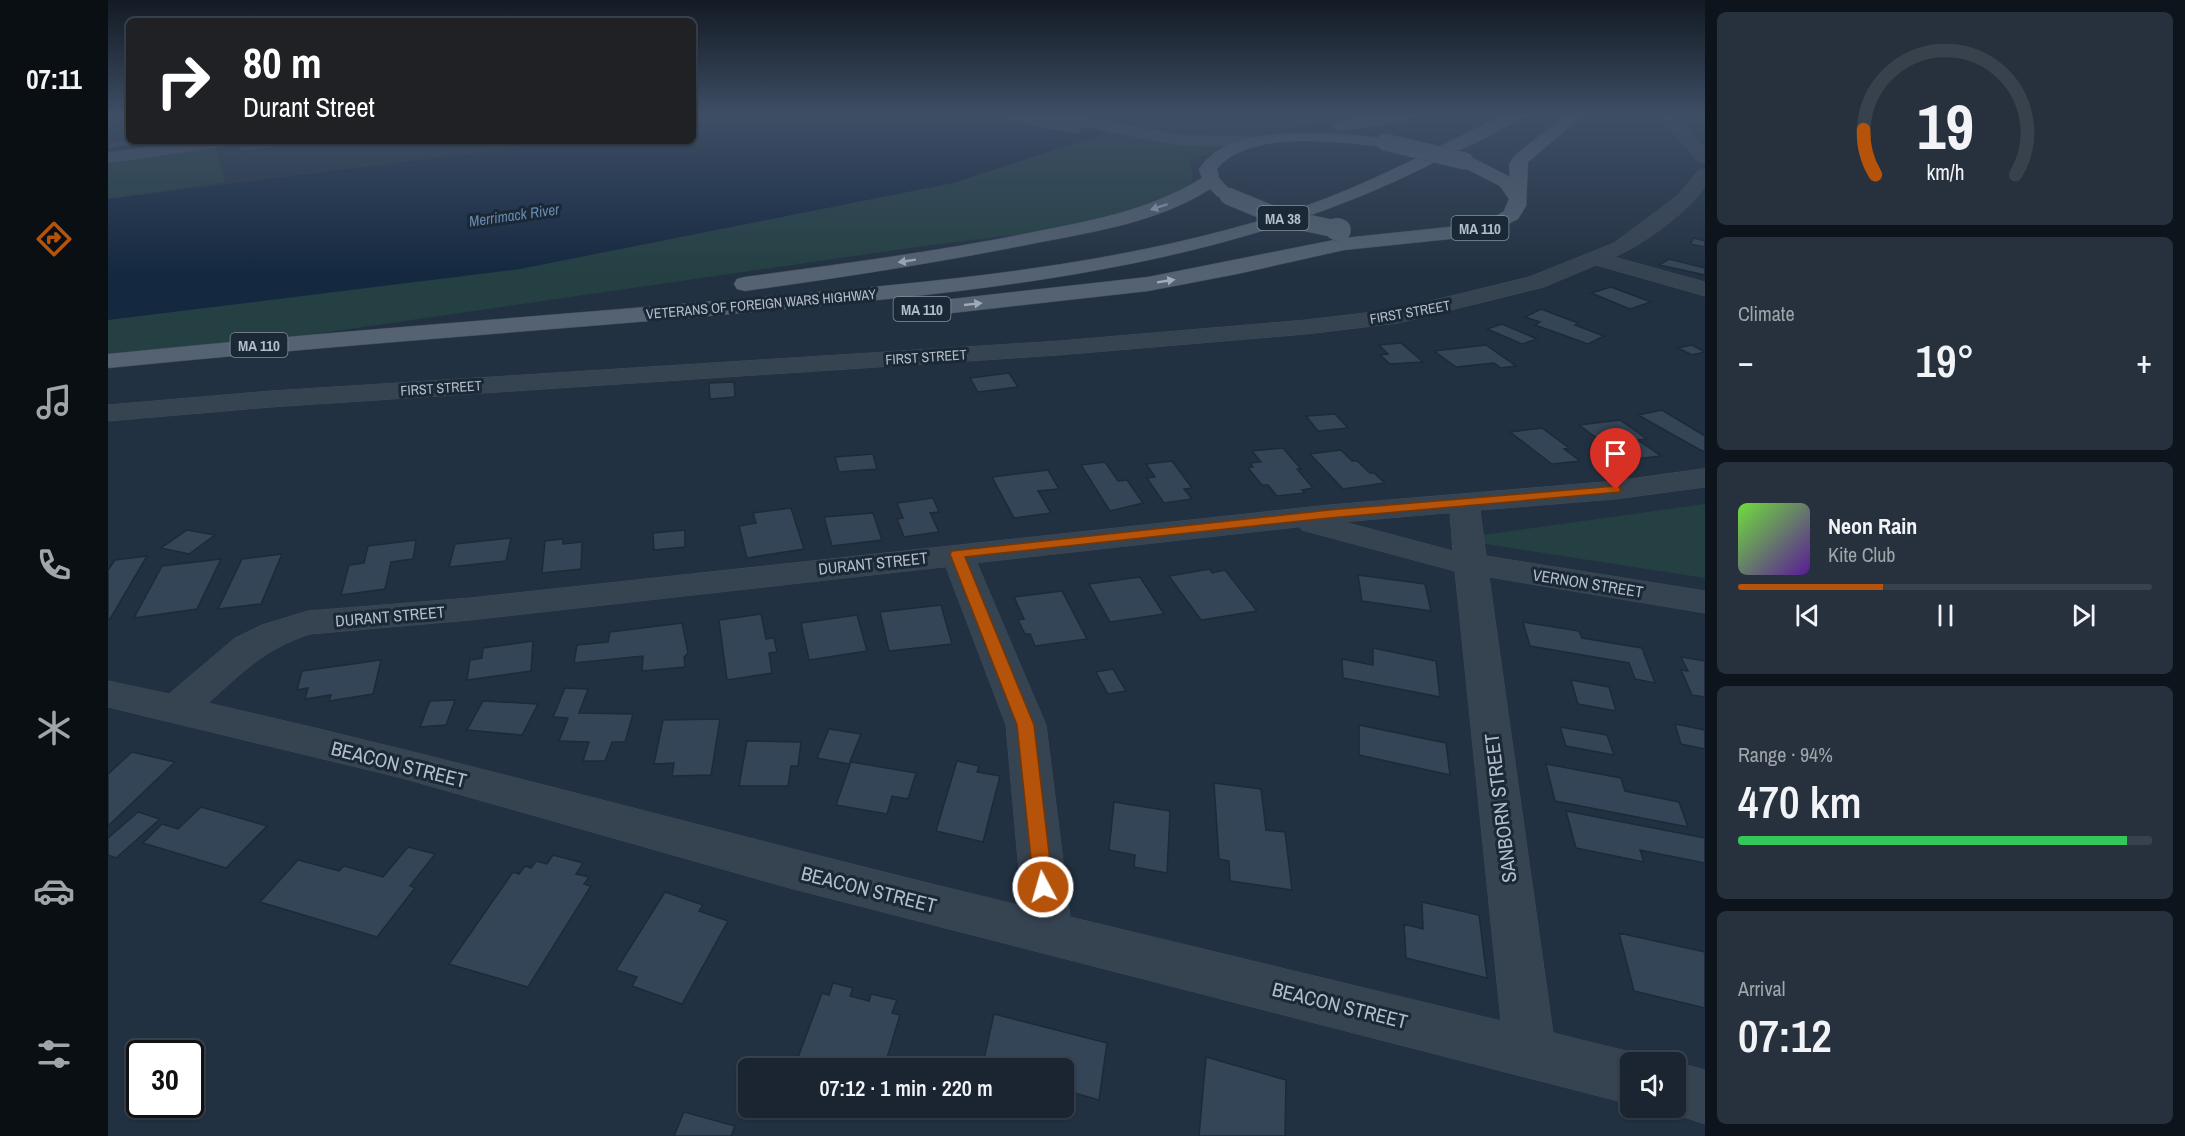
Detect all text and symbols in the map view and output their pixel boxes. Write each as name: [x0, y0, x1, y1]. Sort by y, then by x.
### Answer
text: 80 m: [243, 35, 322, 91]
icon: right: [144, 42, 222, 120]
text: 07:11: [26, 61, 82, 97]
text: 19: [1917, 85, 1973, 169]
text: Durant Street: [243, 89, 375, 125]
text: km/h: [1926, 159, 1964, 188]
water label: Merrimack River: [468, 198, 561, 232]
one-way arrow: [1150, 203, 1168, 212]
road number: MA 38: [1258, 206, 1308, 230]
road number: MA 110: [1452, 216, 1508, 240]
icon: directions: [33, 218, 75, 260]
one-way arrow: [898, 256, 917, 265]
one-way arrow: [1157, 276, 1176, 285]
street label: VETERANS OF FOREIGN WARS HIGHWAY: [645, 285, 877, 323]
street label: FIRST STREET: [1368, 296, 1452, 328]
road number: MA 110: [894, 297, 950, 321]
one-way arrow: [963, 299, 982, 309]
text: Climate: [1738, 300, 1795, 327]
text: 19°: [1915, 330, 1975, 391]
road number: MA 110: [230, 333, 288, 357]
text: −: [1738, 339, 1754, 383]
text: +: [2136, 339, 2152, 383]
street label: FIRST STREET: [885, 345, 967, 369]
street label: FIRST STREET: [400, 376, 482, 400]
icon: music: [33, 381, 75, 423]
pin: [1590, 428, 1641, 490]
icon: arrive: [1599, 437, 1632, 470]
text: Neon Rain: [1828, 511, 1917, 541]
text: Kite Club: [1828, 541, 1895, 568]
icon: phone: [33, 544, 75, 586]
street label: DURANT STREET: [817, 546, 929, 580]
street label: VERNON STREET: [1531, 563, 1645, 603]
icon: previous: [1791, 599, 1824, 632]
icon: pause: [1929, 599, 1962, 632]
icon: next: [2067, 599, 2100, 632]
street label: DURANT STREET: [334, 600, 446, 632]
icon: climate: [33, 707, 75, 749]
street label: SANBORN STREET: [1477, 732, 1523, 884]
street label: BEACON STREET: [329, 734, 469, 794]
text: Range · 94%: [1738, 741, 1833, 768]
text: 470 km: [1738, 771, 1862, 832]
position arrow: [1011, 855, 1075, 919]
street label: BEACON STREET: [799, 859, 939, 919]
icon: car: [33, 870, 75, 912]
street label: BEACON STREET: [1270, 975, 1410, 1035]
text: Arrival: [1738, 975, 1785, 1002]
text: 07:12: [1738, 1005, 1832, 1066]
icon: filters: [33, 1033, 75, 1075]
speed limit sign: 30: [126, 1040, 204, 1118]
map controls: [1620, 1052, 1686, 1118]
button: sound: [1620, 1052, 1686, 1118]
text: 07:12 · 1 min · 220 m: [819, 1073, 993, 1103]

